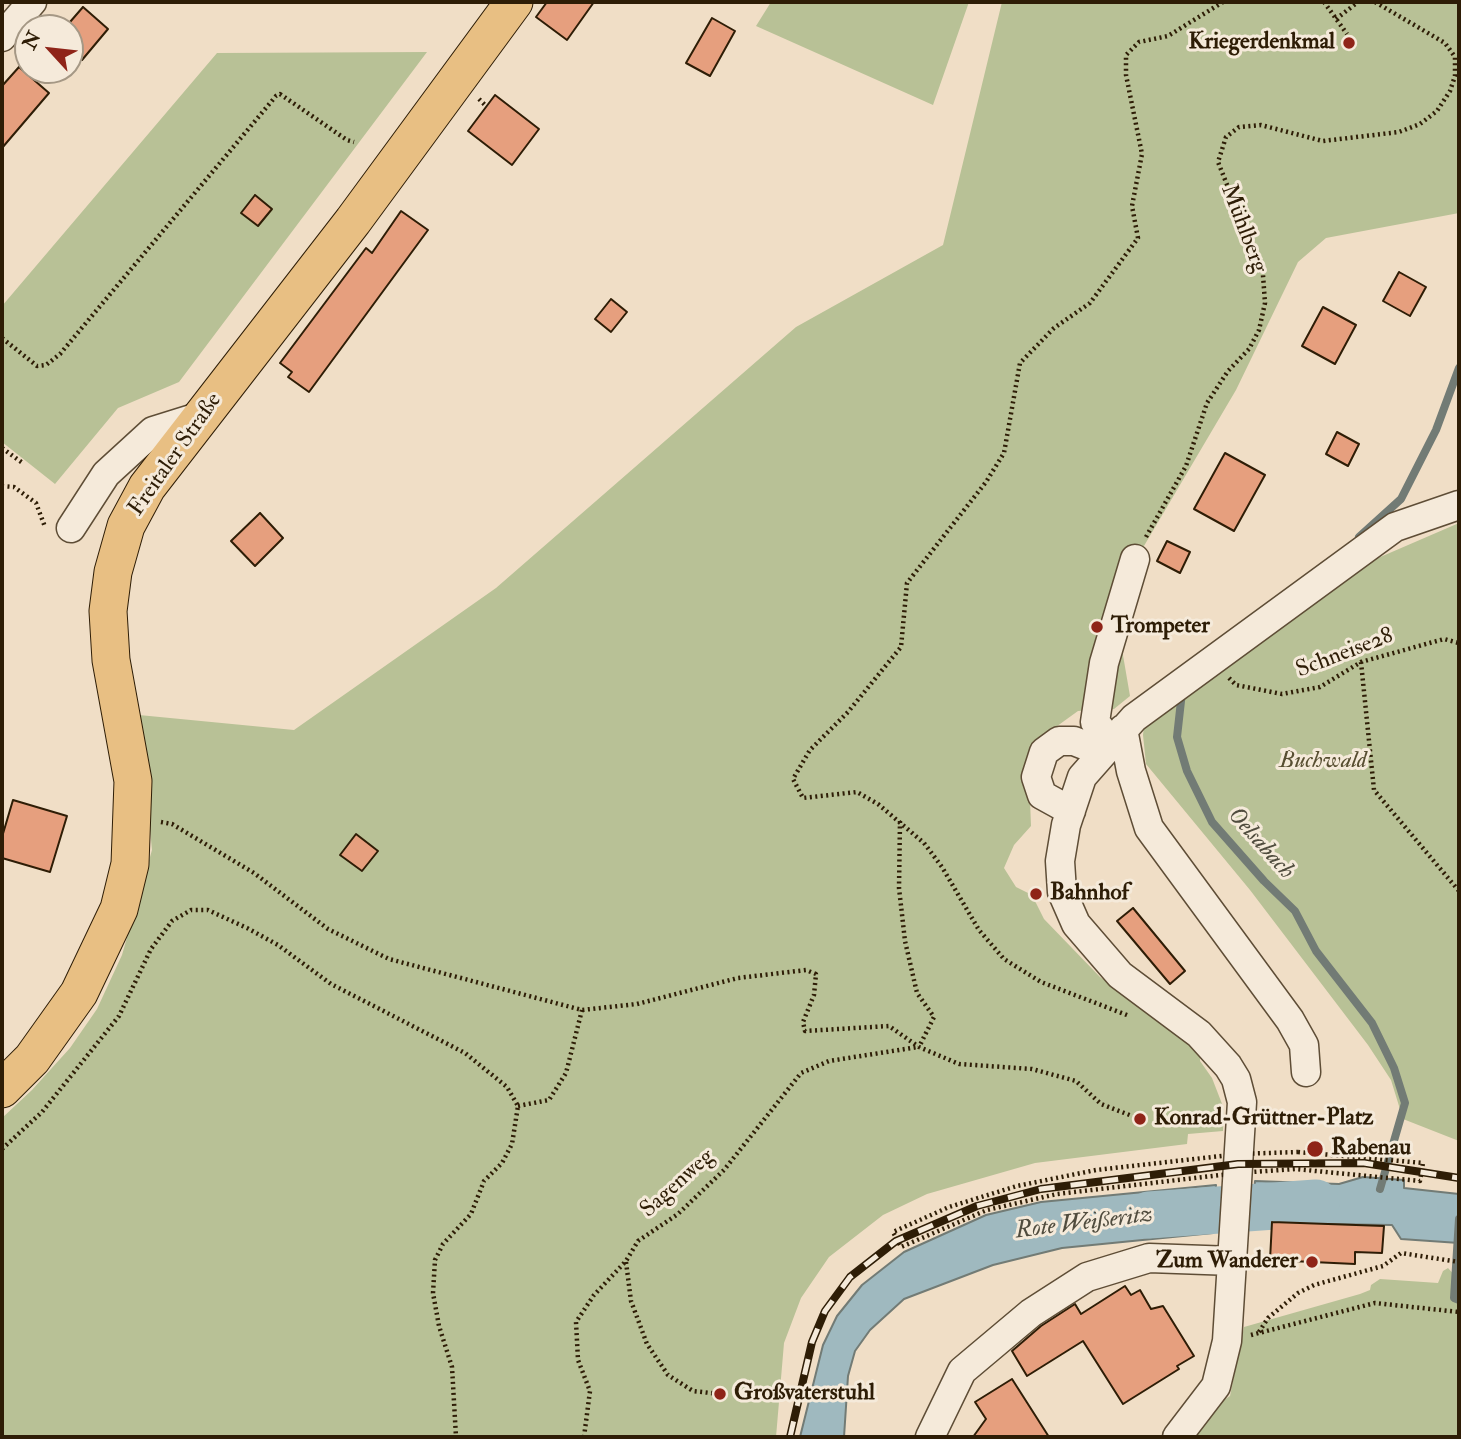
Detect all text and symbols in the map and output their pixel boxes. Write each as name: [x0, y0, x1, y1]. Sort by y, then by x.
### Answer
north arrow: [14, 14, 84, 84]
text: N: [18, 27, 47, 53]
place label: Kriegerdenkmal: [1188, 29, 1335, 57]
marker: Kriegerdenkmal: [1341, 35, 1357, 51]
street label: Mühlberg: [1214, 181, 1272, 277]
street label: Freitaler Straße: [123, 388, 229, 522]
place label: Trompeter: [1111, 613, 1210, 641]
marker: Trompeter: [1089, 619, 1105, 635]
street label: Schneise28: [1293, 623, 1397, 685]
park label: Buchwald: [1279, 748, 1367, 776]
water label: Oelsabach: [1220, 802, 1300, 886]
place label: Bahnhof: [1050, 880, 1129, 908]
marker: Bahnhof: [1028, 886, 1044, 902]
place label: Konrad-Grüttner-Platz: [1154, 1105, 1373, 1133]
marker: Konrad-Grüttner-Platz: [1132, 1111, 1148, 1127]
place label: Rabenau: [1331, 1135, 1411, 1163]
marker: Rabenau: [1305, 1139, 1325, 1159]
street label: Sagenweg: [635, 1144, 721, 1224]
water label: Rote Weißeritz: [1014, 1201, 1154, 1247]
place label: Zum Wanderer: [1156, 1248, 1298, 1276]
marker: Zum Wanderer: [1304, 1254, 1320, 1270]
place label: Großvaterstuhl: [734, 1380, 875, 1408]
marker: Großvaterstuhl: [712, 1386, 728, 1402]

